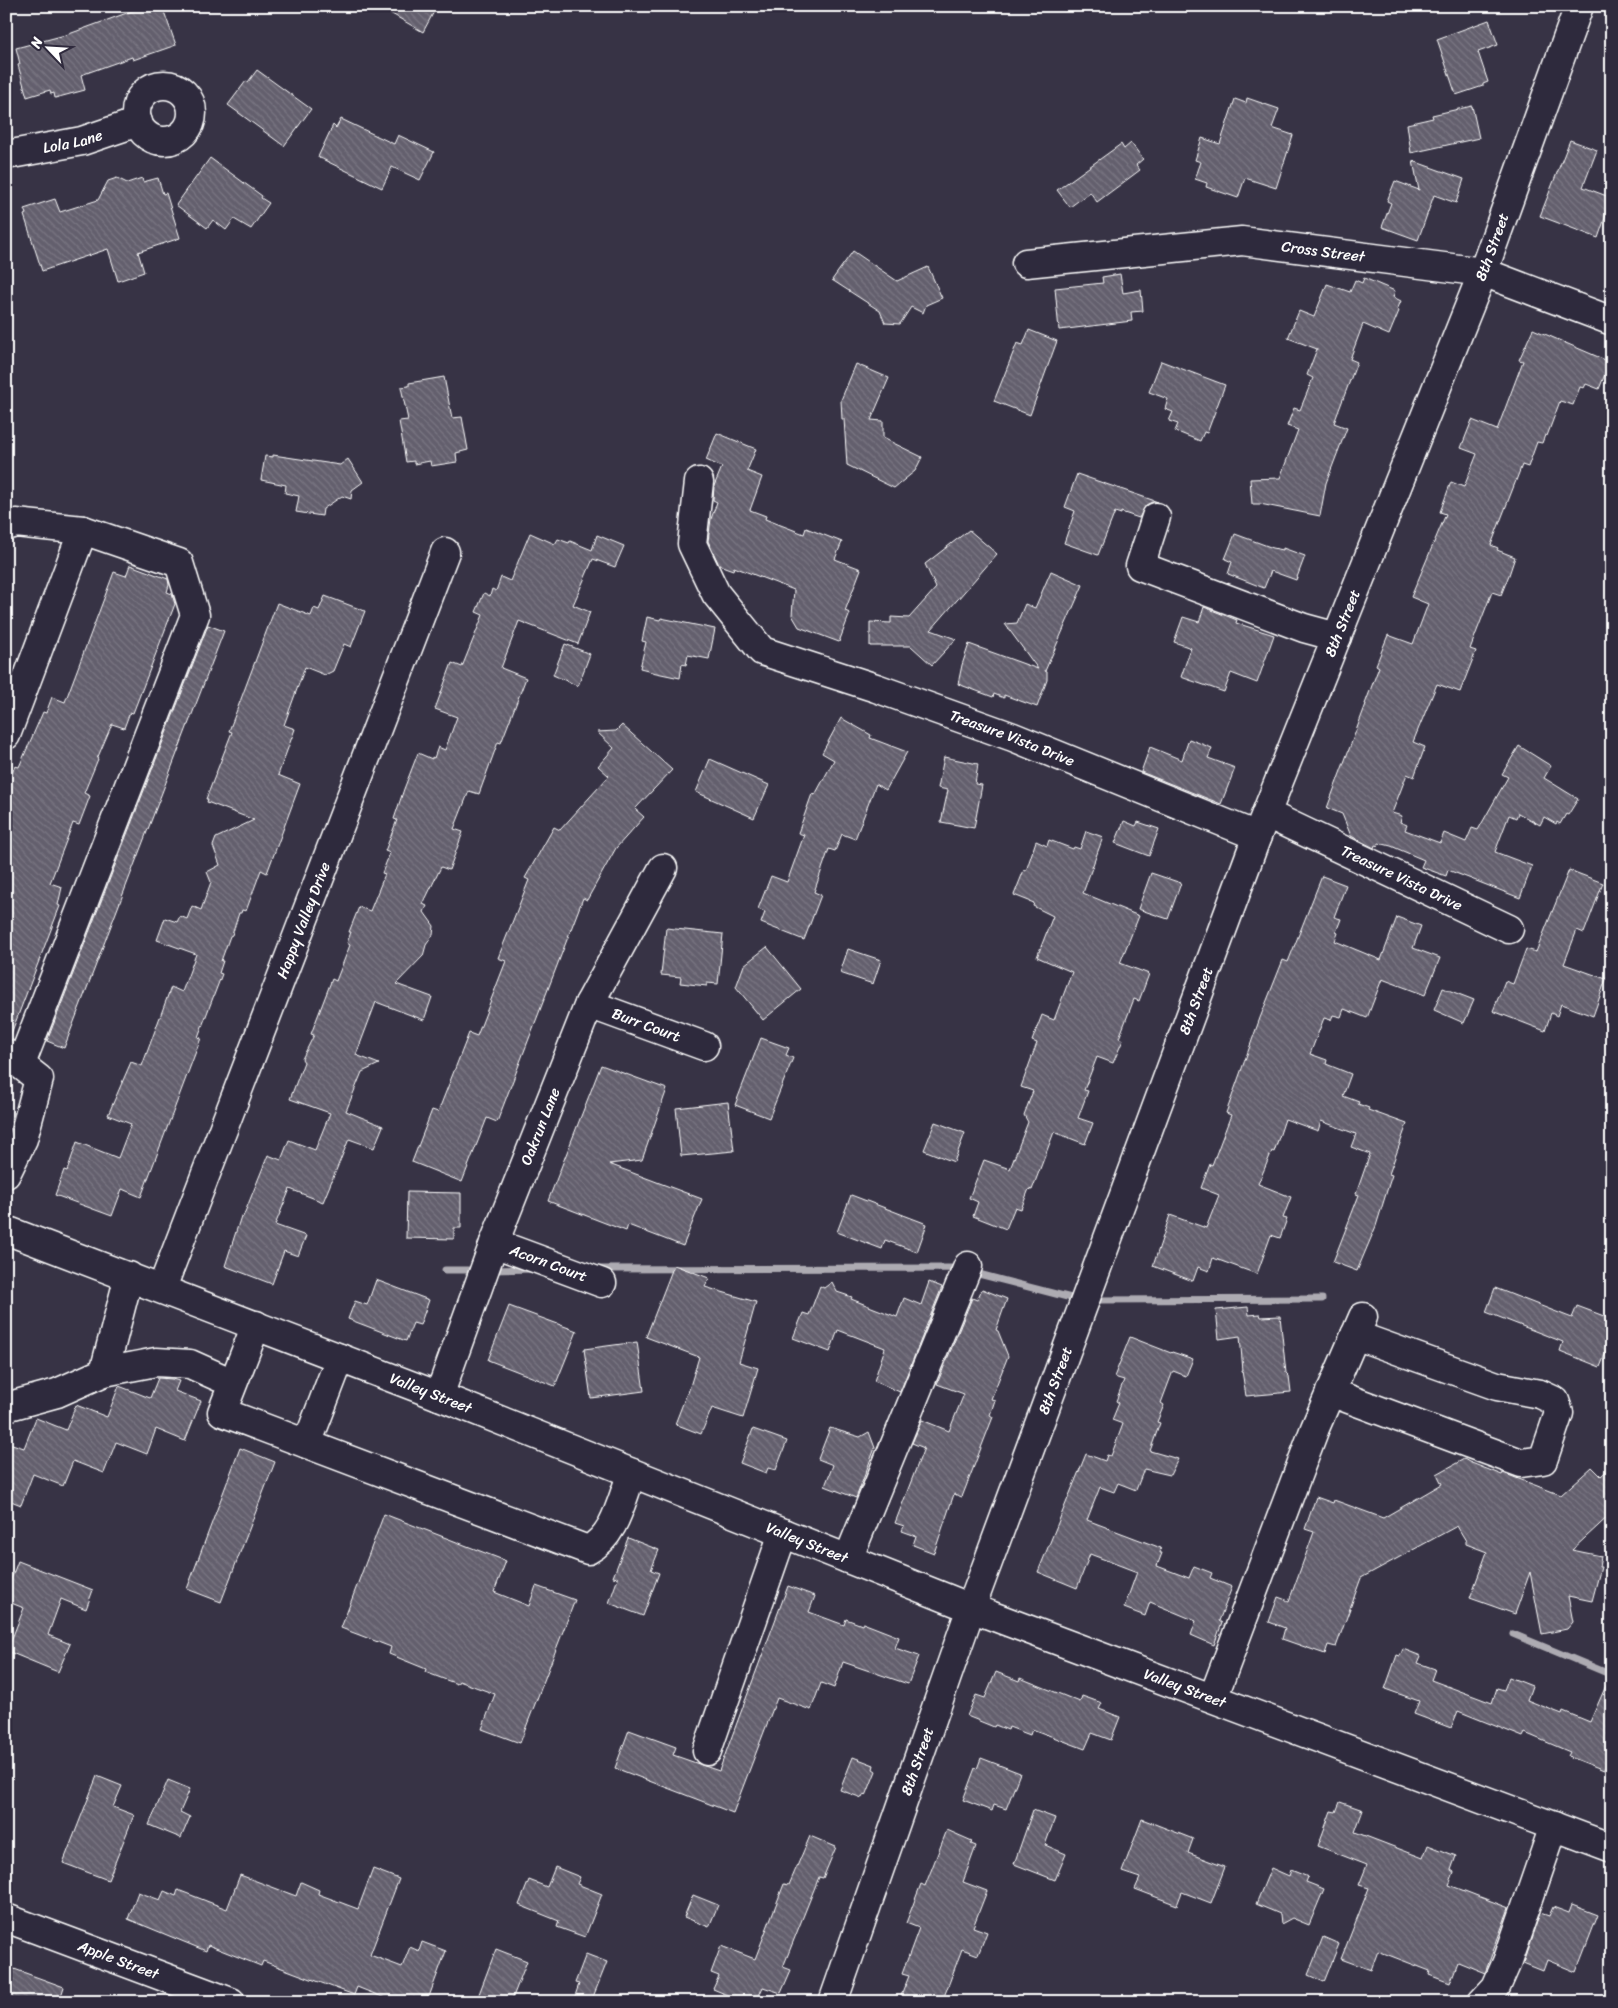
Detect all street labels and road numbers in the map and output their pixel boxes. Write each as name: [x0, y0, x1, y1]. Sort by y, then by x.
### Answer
street label: Lola Lane: [41, 122, 106, 161]
street label: 8th Street: [1468, 209, 1516, 285]
street label: Cross Street: [1280, 233, 1367, 270]
street label: 8th Street: [1317, 585, 1368, 661]
street label: Treasure Vista Drive: [946, 702, 1079, 774]
street label: Treasure Vista Drive: [1336, 838, 1467, 918]
street label: Happy Valley Drive: [269, 858, 338, 983]
street label: 8th Street: [1171, 963, 1221, 1039]
street label: Burr Court: [608, 1000, 685, 1050]
street label: Oakrun Lane: [513, 1083, 568, 1169]
street label: Acorn Court: [505, 1237, 591, 1290]
street label: 8th Street: [1031, 1342, 1080, 1418]
street label: Valley Street: [386, 1365, 477, 1421]
street label: Valley Street: [762, 1515, 853, 1571]
street label: Valley Street: [1140, 1661, 1231, 1716]
street label: 8th Street: [893, 1723, 941, 1799]
street label: Apple Street: [73, 1933, 164, 1987]

